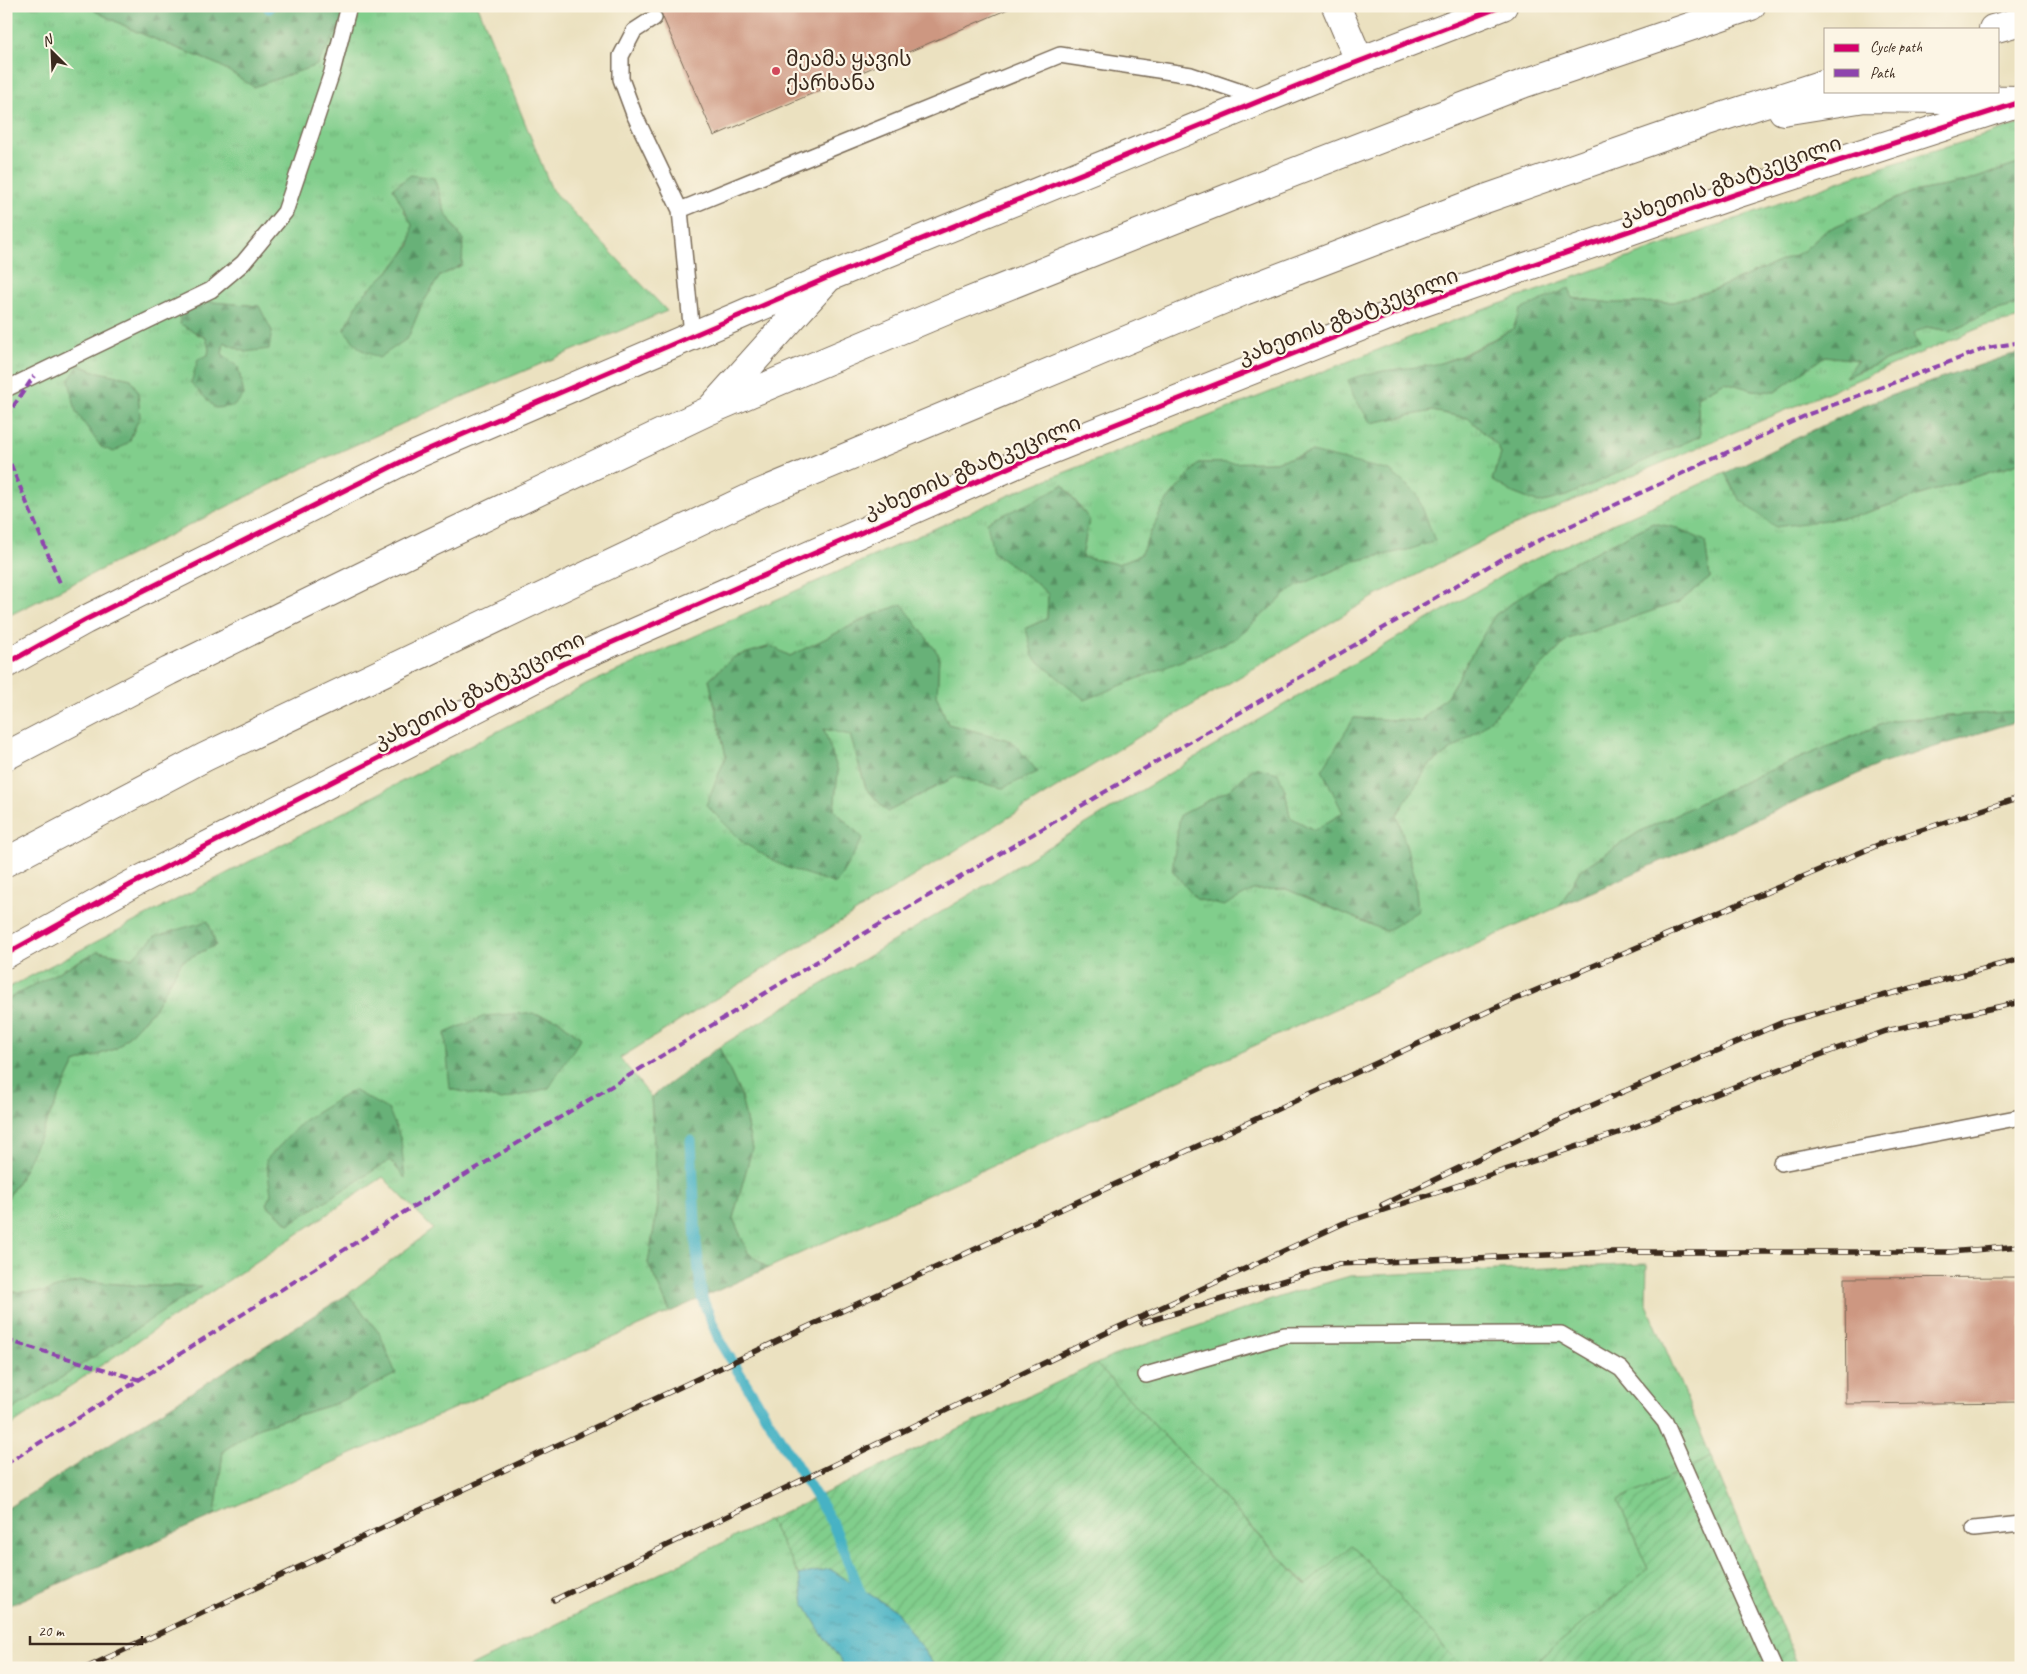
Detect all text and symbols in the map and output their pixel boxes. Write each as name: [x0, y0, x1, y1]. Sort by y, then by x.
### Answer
north arrow: [28, 28, 78, 78]
legend: [1824, 28, 2000, 92]
text: N: [39, 30, 56, 50]
text: Cycle path: [1870, 38, 1922, 57]
place label: მეამა ყავის ქარხანა: [786, 46, 912, 96]
text: Path: [1870, 64, 1896, 83]
marker: მეამა ყავის ქარხანა: [770, 65, 782, 77]
street label: კახეთის გზატკეცილი: [1615, 130, 1845, 230]
street label: კახეთის გზატკეცილი: [1234, 262, 1462, 370]
street label: კახეთის გზატკეცილი: [859, 409, 1085, 525]
street label: კახეთის გზატკეცილი: [369, 625, 589, 755]
scale bar: [30, 1614, 142, 1646]
text: 20 m: [38, 1622, 65, 1641]

